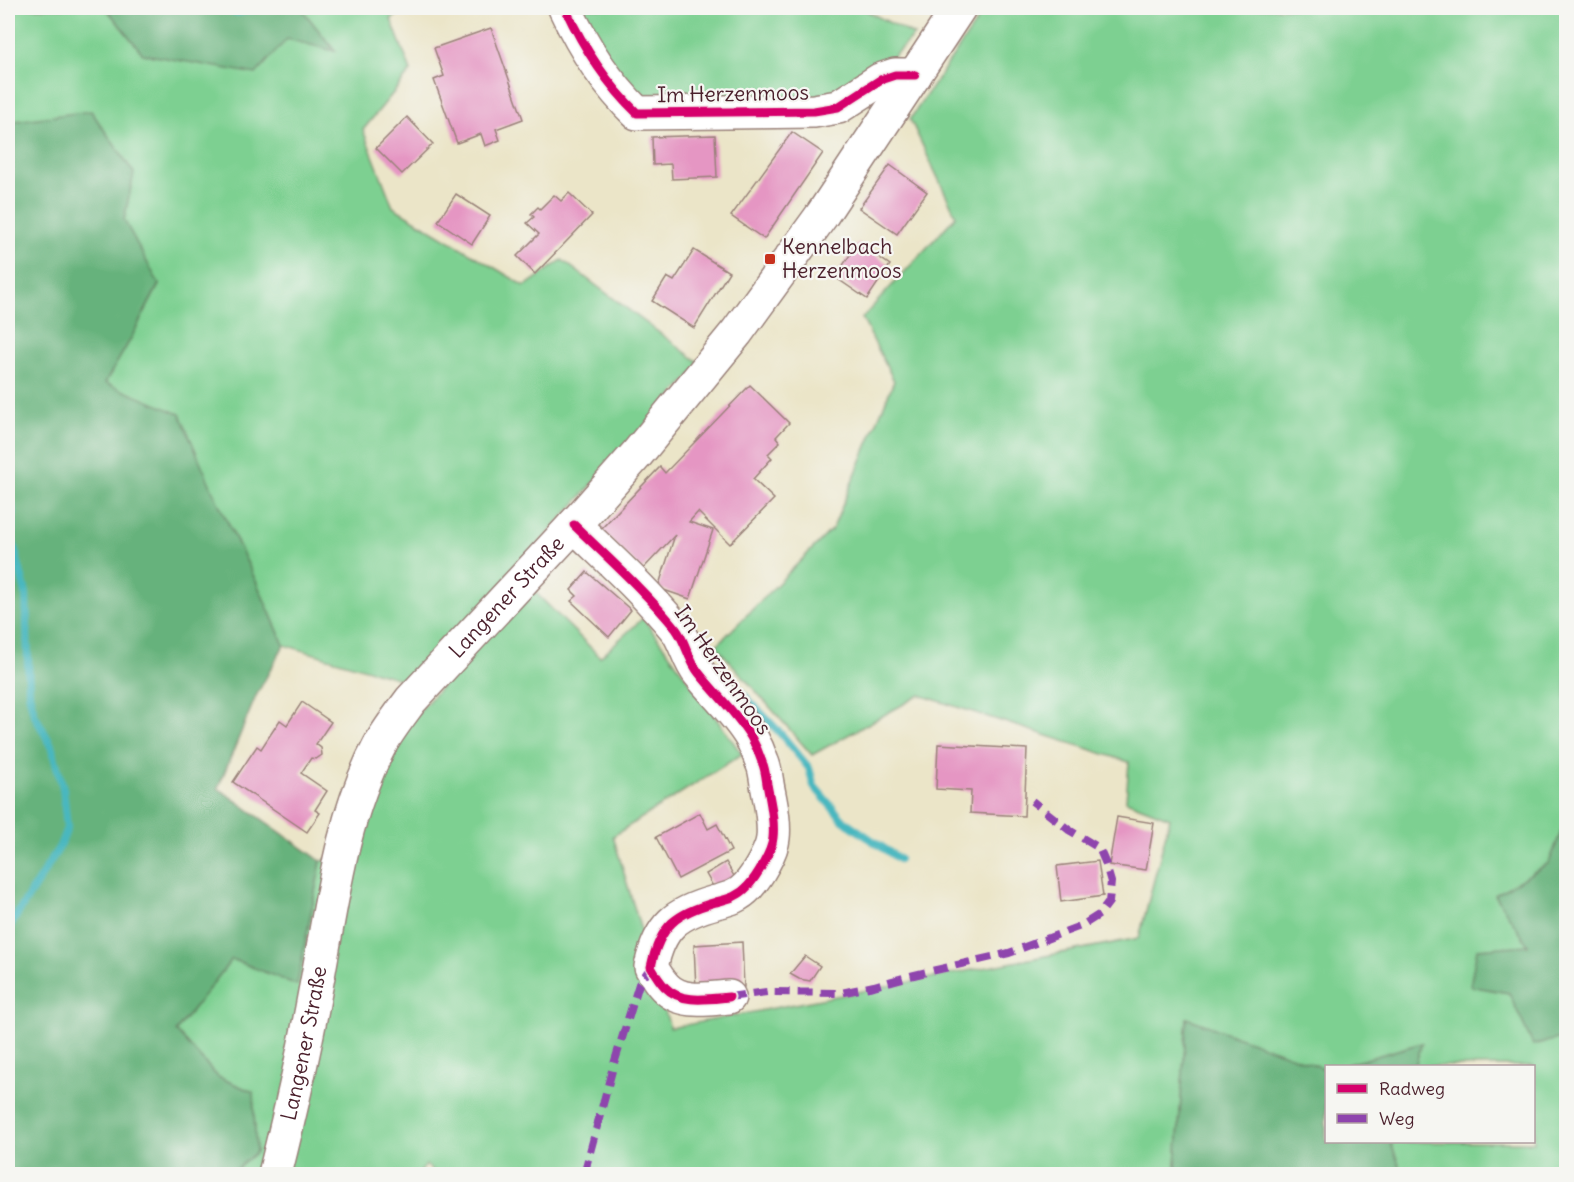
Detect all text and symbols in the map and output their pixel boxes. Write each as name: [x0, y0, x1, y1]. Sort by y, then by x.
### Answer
street label: Im Herzenmoos: [657, 79, 809, 108]
place label: Kennelbach Herzenmoos: [782, 233, 902, 284]
marker: Kennelbach Herzenmoos: [763, 252, 777, 266]
street label: Langener Straße: [443, 530, 570, 664]
street label: Im Herzenmoos: [669, 600, 778, 740]
street label: Langener Straße: [274, 964, 333, 1123]
legend: [1325, 1065, 1535, 1143]
text: Radweg: [1379, 1077, 1445, 1100]
text: Weg: [1379, 1107, 1414, 1130]

